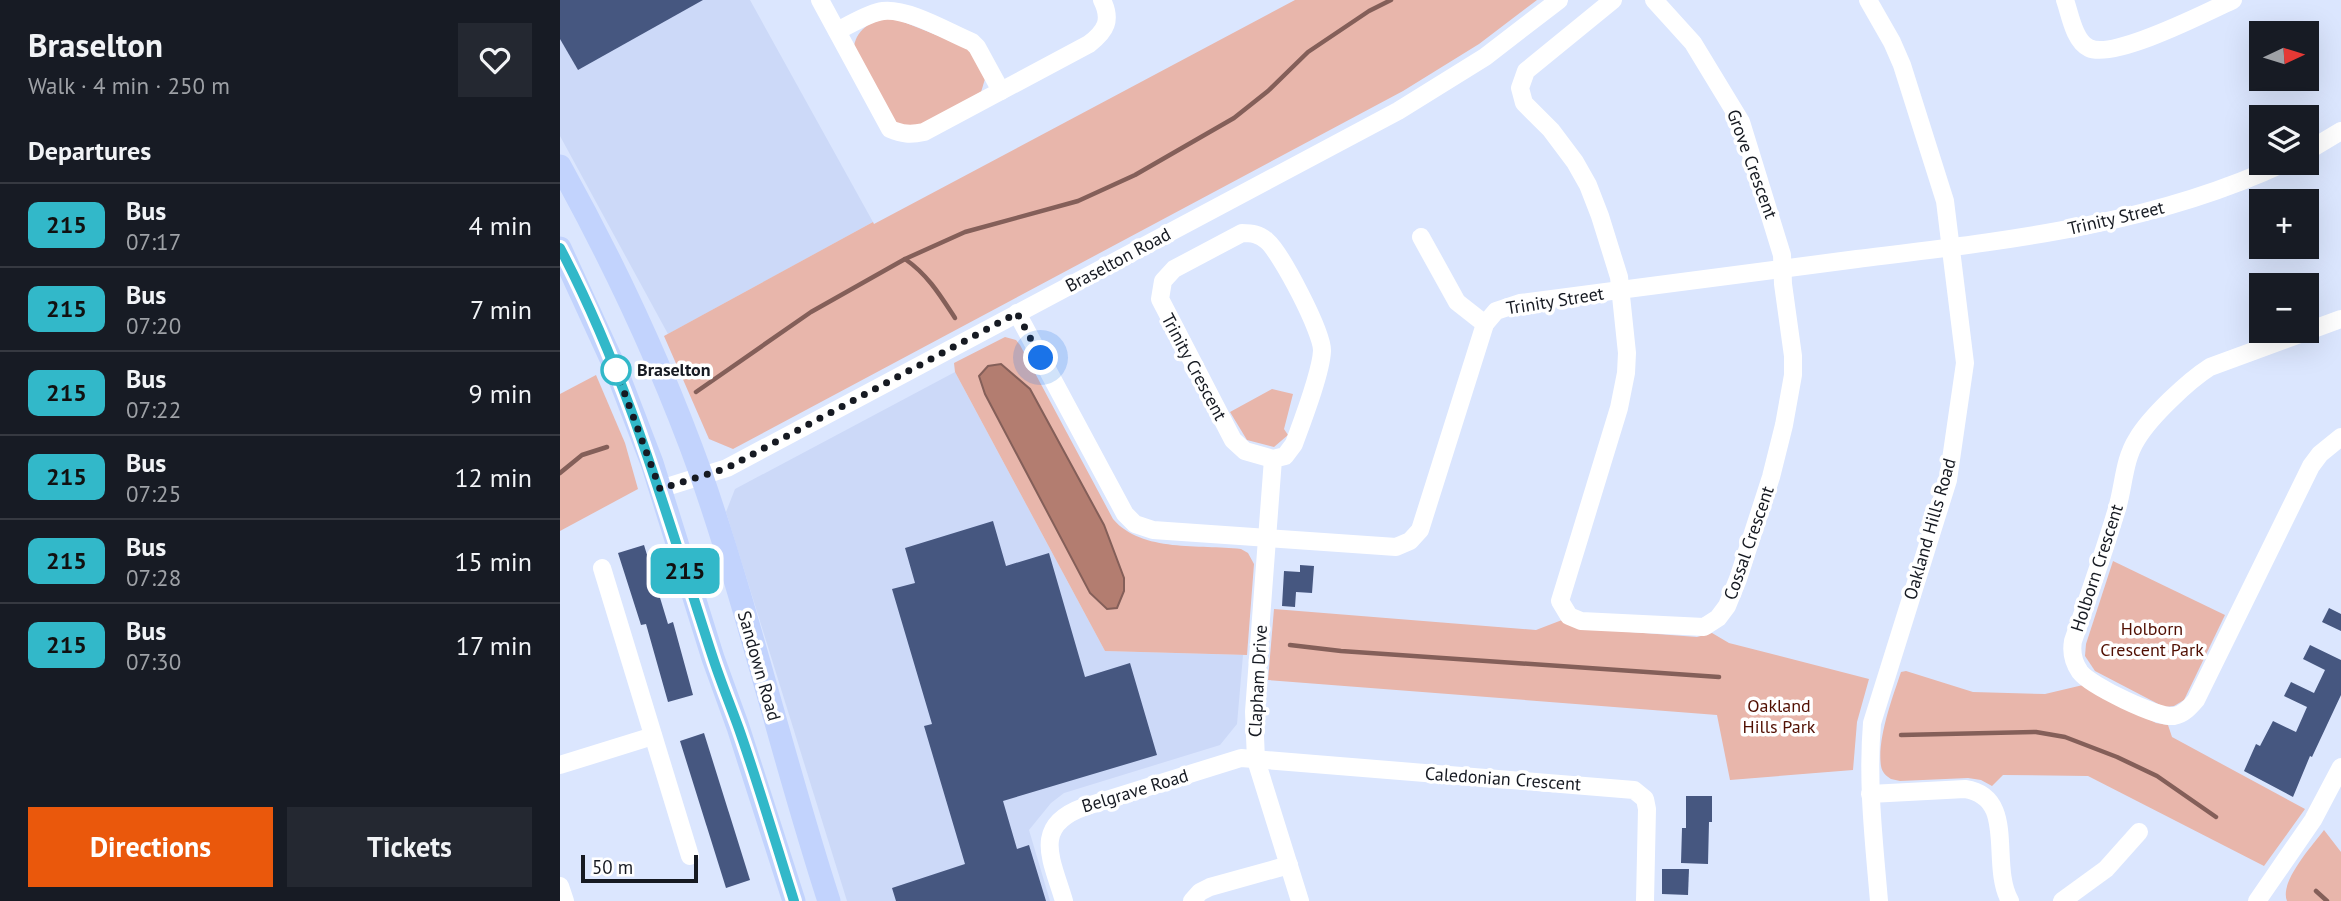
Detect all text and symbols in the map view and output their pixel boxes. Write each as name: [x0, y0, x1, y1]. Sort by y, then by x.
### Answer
north arrow: [2249, 21, 2319, 91]
map controls: [2249, 21, 2319, 343]
text: Braselton: [28, 23, 163, 66]
button: heart: [458, 23, 532, 97]
text: Walk · 4 min · 250 m: [28, 71, 230, 100]
button: layers: [2249, 105, 2319, 175]
street label: Grove Crescent: [1722, 106, 1783, 222]
text: Departures: [28, 134, 151, 167]
button: +: [2249, 189, 2319, 259]
text: Bus: [126, 194, 166, 227]
street label: Trinity Street: [2065, 195, 2166, 240]
text: 215: [46, 209, 87, 240]
text: 4 min: [469, 209, 532, 242]
street label: Braselton Road: [1061, 222, 1174, 297]
text: 07:17: [126, 227, 181, 256]
button: −: [2249, 273, 2319, 343]
text: Bus: [126, 278, 166, 311]
street label: Trinity Street: [1505, 281, 1605, 320]
text: 215: [46, 293, 87, 324]
text: 7 min: [470, 293, 532, 326]
street label: Trinity Crescent: [1157, 309, 1232, 424]
text: 07:20: [126, 311, 181, 340]
your location: [1023, 340, 1058, 375]
marker: Braselton: [601, 355, 631, 385]
place label: Braselton: [637, 358, 711, 381]
text: Bus: [126, 362, 166, 395]
text: 215: [46, 377, 87, 408]
text: 9 min: [469, 377, 532, 410]
text: 07:22: [126, 395, 181, 424]
text: Bus: [126, 446, 166, 479]
street label: Oakland Hills Road: [1898, 455, 1961, 602]
text: 215: [46, 461, 87, 492]
text: 12 min: [454, 461, 532, 494]
text: 07:25: [126, 479, 181, 508]
street label: Cossal Crescent: [1718, 483, 1779, 603]
street label: Holborn Crescent: [2065, 501, 2128, 635]
text: Bus: [126, 530, 166, 563]
text: 215: [46, 545, 87, 576]
text: 15 min: [454, 545, 532, 578]
line badge: 215: [645, 548, 725, 594]
text: 215: [665, 555, 705, 586]
text: 07:28: [126, 563, 181, 592]
street label: Sandown Road: [733, 608, 786, 724]
text: Bus: [126, 614, 166, 647]
park label: Holborn Crescent Park: [2100, 617, 2204, 661]
street label: Clapham Drive: [1243, 624, 1272, 738]
text: 215: [46, 629, 87, 660]
text: 17 min: [456, 629, 532, 662]
text: 07:30: [126, 647, 181, 676]
park label: Oakland Hills Park: [1743, 694, 1816, 738]
street label: Caledonian Crescent: [1424, 762, 1582, 795]
street label: Belgrave Road: [1079, 763, 1191, 818]
button: Directions: [28, 807, 273, 887]
button: Tickets: [287, 807, 532, 887]
scale bar: [581, 852, 698, 884]
text: 50 m: [592, 855, 633, 879]

